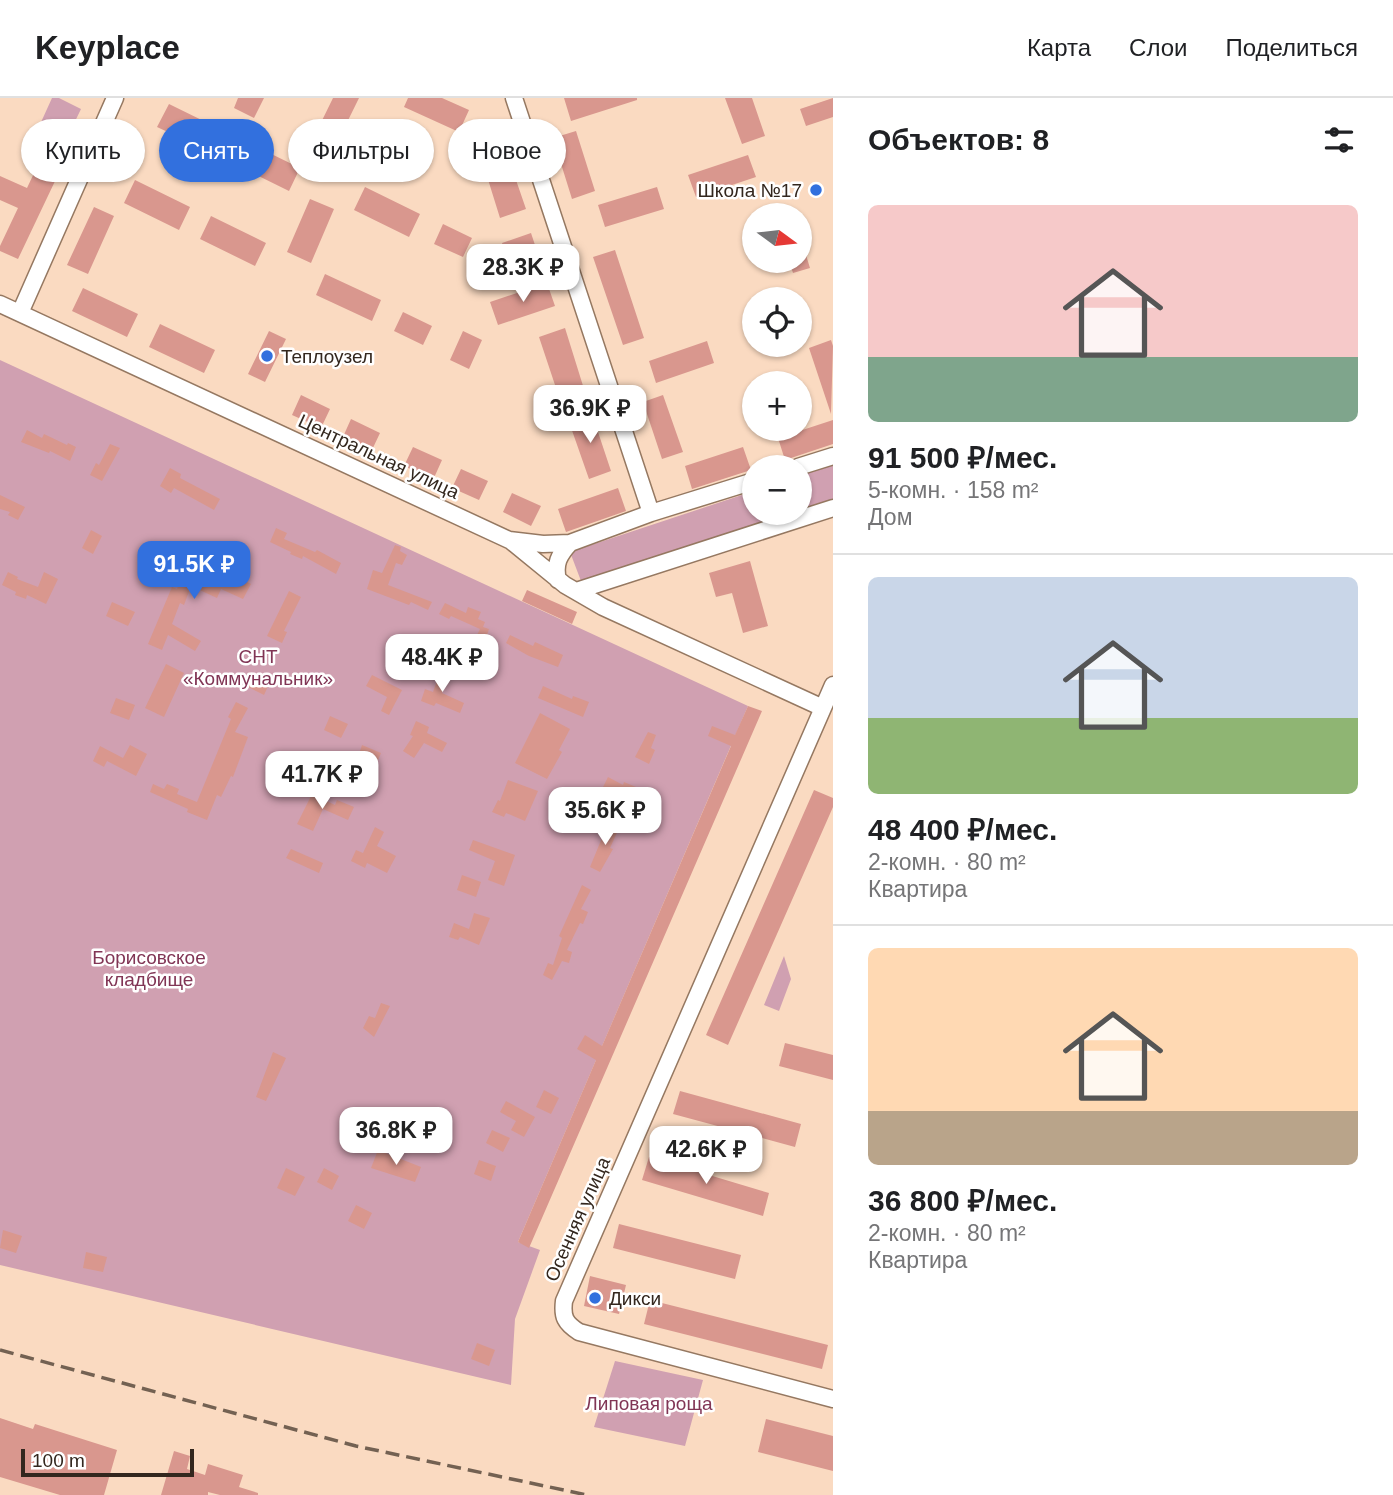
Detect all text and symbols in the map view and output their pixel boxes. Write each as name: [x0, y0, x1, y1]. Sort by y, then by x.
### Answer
text: Keyplace: [35, 29, 180, 66]
text: Карта: [1027, 34, 1091, 61]
text: Слои: [1129, 34, 1187, 61]
text: Поделиться: [1225, 34, 1358, 61]
chip: Купить: [21, 119, 145, 182]
chip: Снять: [159, 119, 274, 182]
chip: Фильтры: [288, 119, 434, 182]
chip: Новое: [448, 119, 566, 182]
icon: filters: [1320, 121, 1358, 159]
text: Объектов: 8: [868, 123, 1049, 156]
place label: Школа №17: [697, 180, 802, 201]
marker: Школа №17: [808, 182, 824, 198]
north arrow: [742, 203, 812, 273]
map controls: [742, 203, 812, 525]
pin: 28.3K ₽: [458, 244, 588, 304]
icon: home: [1050, 250, 1176, 376]
text: 28.3K ₽: [482, 254, 564, 280]
button: locate: [742, 287, 812, 357]
place label: Теплоузел: [281, 346, 373, 367]
marker: Теплоузел: [259, 348, 275, 364]
button: +: [742, 371, 812, 441]
pin: 36.9K ₽: [525, 386, 655, 445]
text: 36.9K ₽: [549, 395, 631, 421]
street label: Центральная улица: [295, 410, 463, 503]
text: 91 500 ₽/мес.: [868, 441, 1057, 474]
button: −: [742, 455, 812, 525]
text: 5-комн. · 158 m²: [868, 477, 1039, 503]
text: Дом: [868, 504, 912, 530]
pin: 91.5K ₽: [129, 542, 259, 601]
text: 91.5K ₽: [153, 551, 235, 577]
icon: home: [1050, 622, 1176, 748]
pin: 48.4K ₽: [377, 634, 507, 694]
text: 48.4K ₽: [401, 644, 483, 670]
park label: СНТ «Коммунальник»: [183, 646, 333, 689]
pin: 41.7K ₽: [257, 752, 387, 811]
text: 41.7K ₽: [281, 761, 363, 787]
pin: 35.6K ₽: [540, 788, 670, 847]
text: 35.6K ₽: [564, 797, 646, 823]
text: 48 400 ₽/мес.: [868, 813, 1057, 846]
text: 2-комн. · 80 m²: [868, 849, 1026, 875]
text: Квартира: [868, 876, 967, 902]
park label: Борисовское кладбище: [92, 947, 206, 990]
icon: home: [1050, 993, 1176, 1119]
pin: 36.8K ₽: [331, 1108, 461, 1167]
text: 36.8K ₽: [355, 1117, 437, 1143]
pin: 42.6K ₽: [641, 1126, 771, 1186]
text: 42.6K ₽: [665, 1136, 747, 1162]
street label: Осенняя улица: [541, 1153, 614, 1285]
text: 36 800 ₽/мес.: [868, 1184, 1057, 1217]
text: 2-комн. · 80 m²: [868, 1220, 1026, 1246]
text: Квартира: [868, 1247, 967, 1273]
place label: Дикси: [609, 1288, 661, 1309]
marker: Дикси: [587, 1290, 603, 1306]
park label: Липовая роща: [585, 1393, 713, 1414]
scale bar: [21, 1446, 194, 1478]
text: 100 m: [32, 1450, 85, 1471]

